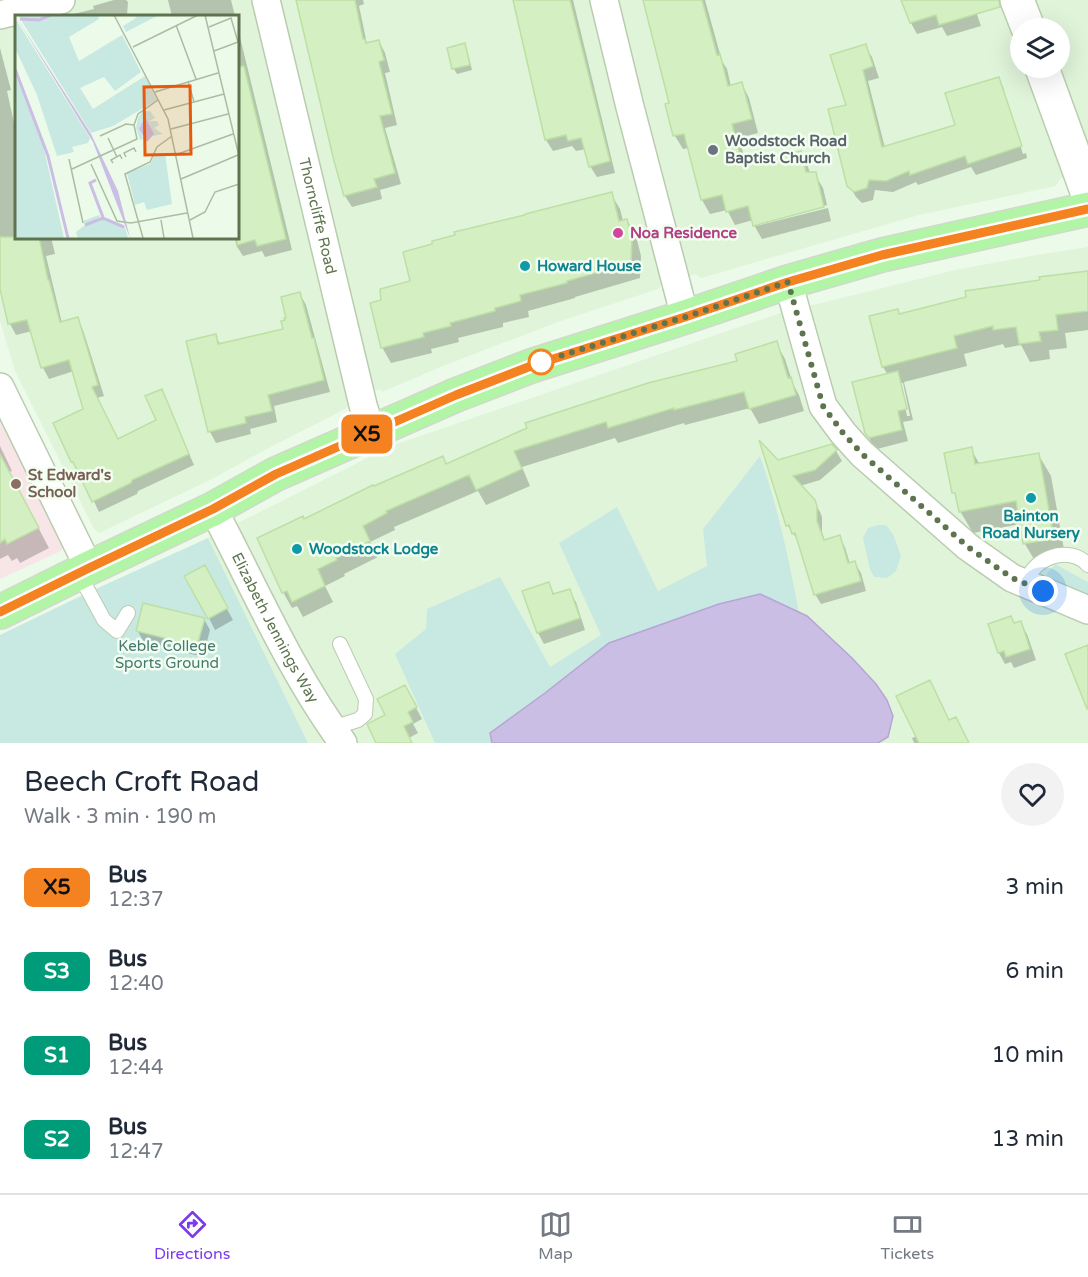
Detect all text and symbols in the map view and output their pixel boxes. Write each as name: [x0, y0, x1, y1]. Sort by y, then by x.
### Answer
inset map: [15, 15, 238, 238]
map controls: [1010, 18, 1070, 78]
button: layers: [1010, 18, 1070, 78]
place label: Woodstock Road Baptist Church: [725, 132, 847, 168]
marker: Woodstock Road Baptist Church: [706, 143, 720, 157]
street label: Thorncliffe Road: [295, 156, 340, 276]
place label: Noa Residence: [630, 224, 737, 242]
marker: Noa Residence: [611, 226, 625, 240]
place label: Howard House: [537, 257, 642, 275]
marker: Howard House: [518, 259, 532, 273]
unlabelled marker: [528, 349, 554, 375]
line badge: X5: [340, 414, 394, 454]
text: X5: [353, 422, 381, 447]
place label: St Edward's School: [28, 466, 111, 501]
marker: St Edward's School: [9, 477, 23, 491]
marker: Bainton Road Nursery: [1024, 491, 1038, 505]
place label: Bainton Road Nursery: [982, 507, 1080, 543]
place label: Woodstock Lodge: [309, 540, 439, 559]
marker: Woodstock Lodge: [290, 542, 304, 556]
street label: Elizabeth Jennings Way: [228, 549, 323, 706]
your location: [1028, 576, 1058, 606]
park label: Keble College Sports Ground: [115, 637, 219, 672]
button: heart: [1001, 763, 1064, 826]
text: Beech Croft Road: [24, 765, 259, 799]
text: Walk · 3 min · 190 m: [24, 805, 216, 829]
text: Bus: [108, 862, 147, 888]
text: 3 min: [1005, 874, 1064, 900]
text: X5: [43, 875, 71, 900]
text: 12:37: [108, 888, 163, 912]
text: Bus: [108, 946, 147, 972]
text: 6 min: [1005, 958, 1064, 984]
text: S3: [44, 959, 70, 984]
text: 12:40: [108, 972, 163, 996]
text: Bus: [108, 1030, 147, 1056]
text: 10 min: [992, 1042, 1064, 1068]
text: S1: [44, 1043, 70, 1068]
text: 12:44: [108, 1056, 163, 1080]
text: Bus: [108, 1114, 147, 1140]
text: 13 min: [992, 1126, 1064, 1152]
text: S2: [44, 1127, 70, 1152]
text: 12:47: [108, 1140, 163, 1164]
tab: Directions: [154, 1208, 230, 1264]
tab: Map: [538, 1208, 573, 1264]
tab: Tickets: [881, 1208, 934, 1264]

